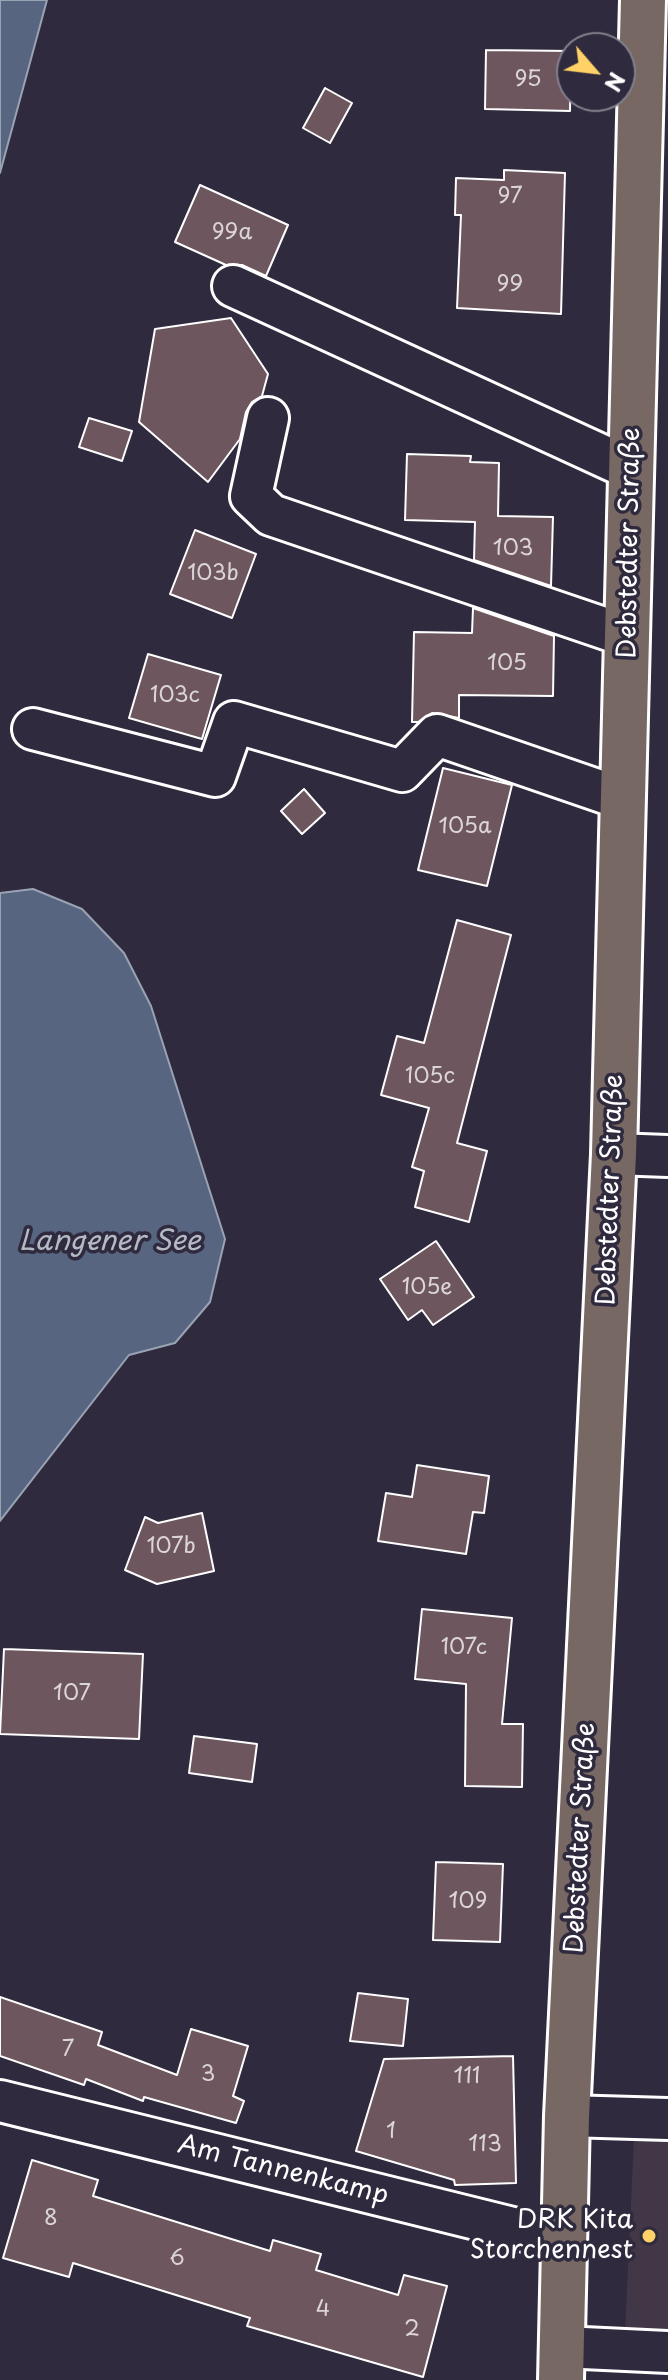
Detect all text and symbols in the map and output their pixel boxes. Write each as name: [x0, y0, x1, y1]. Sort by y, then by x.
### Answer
north arrow: [556, 32, 636, 112]
house number: 95: [514, 67, 542, 93]
text: N: [597, 67, 635, 98]
house number: 97: [498, 184, 522, 210]
house number: 99a: [212, 220, 252, 246]
house number: 99: [497, 272, 523, 298]
street label: Debstedter Straße: [612, 427, 648, 659]
house number: 103: [493, 536, 533, 562]
house number: 103b: [187, 561, 239, 587]
house number: 105: [487, 651, 527, 677]
house number: 103c: [150, 683, 200, 709]
house number: 105a: [439, 814, 491, 840]
house number: 105c: [405, 1064, 455, 1090]
street label: Debstedter Straße: [591, 1074, 631, 1306]
water label: Langener See: [19, 1225, 201, 1259]
house number: 105e: [402, 1275, 452, 1301]
house number: 107b: [146, 1534, 196, 1560]
house number: 107c: [441, 1635, 487, 1661]
house number: 107: [53, 1681, 91, 1707]
street label: Debstedter Straße: [559, 1722, 603, 1954]
house number: 109: [449, 1889, 487, 1915]
house number: 7: [62, 2037, 74, 2063]
house number: 3: [201, 2062, 215, 2088]
house number: 111: [454, 2064, 480, 2090]
house number: 1: [386, 2119, 396, 2145]
street label: Am Tannenkamp: [174, 2130, 392, 2212]
house number: 113: [468, 2132, 502, 2158]
place label: DRK Kita Storchennest: [470, 2205, 633, 2266]
house number: 8: [44, 2206, 58, 2232]
marker: DRK Kita Storchennest: [640, 2227, 658, 2245]
house number: 6: [169, 2246, 185, 2272]
house number: 4: [316, 2297, 330, 2323]
house number: 2: [404, 2317, 420, 2343]

